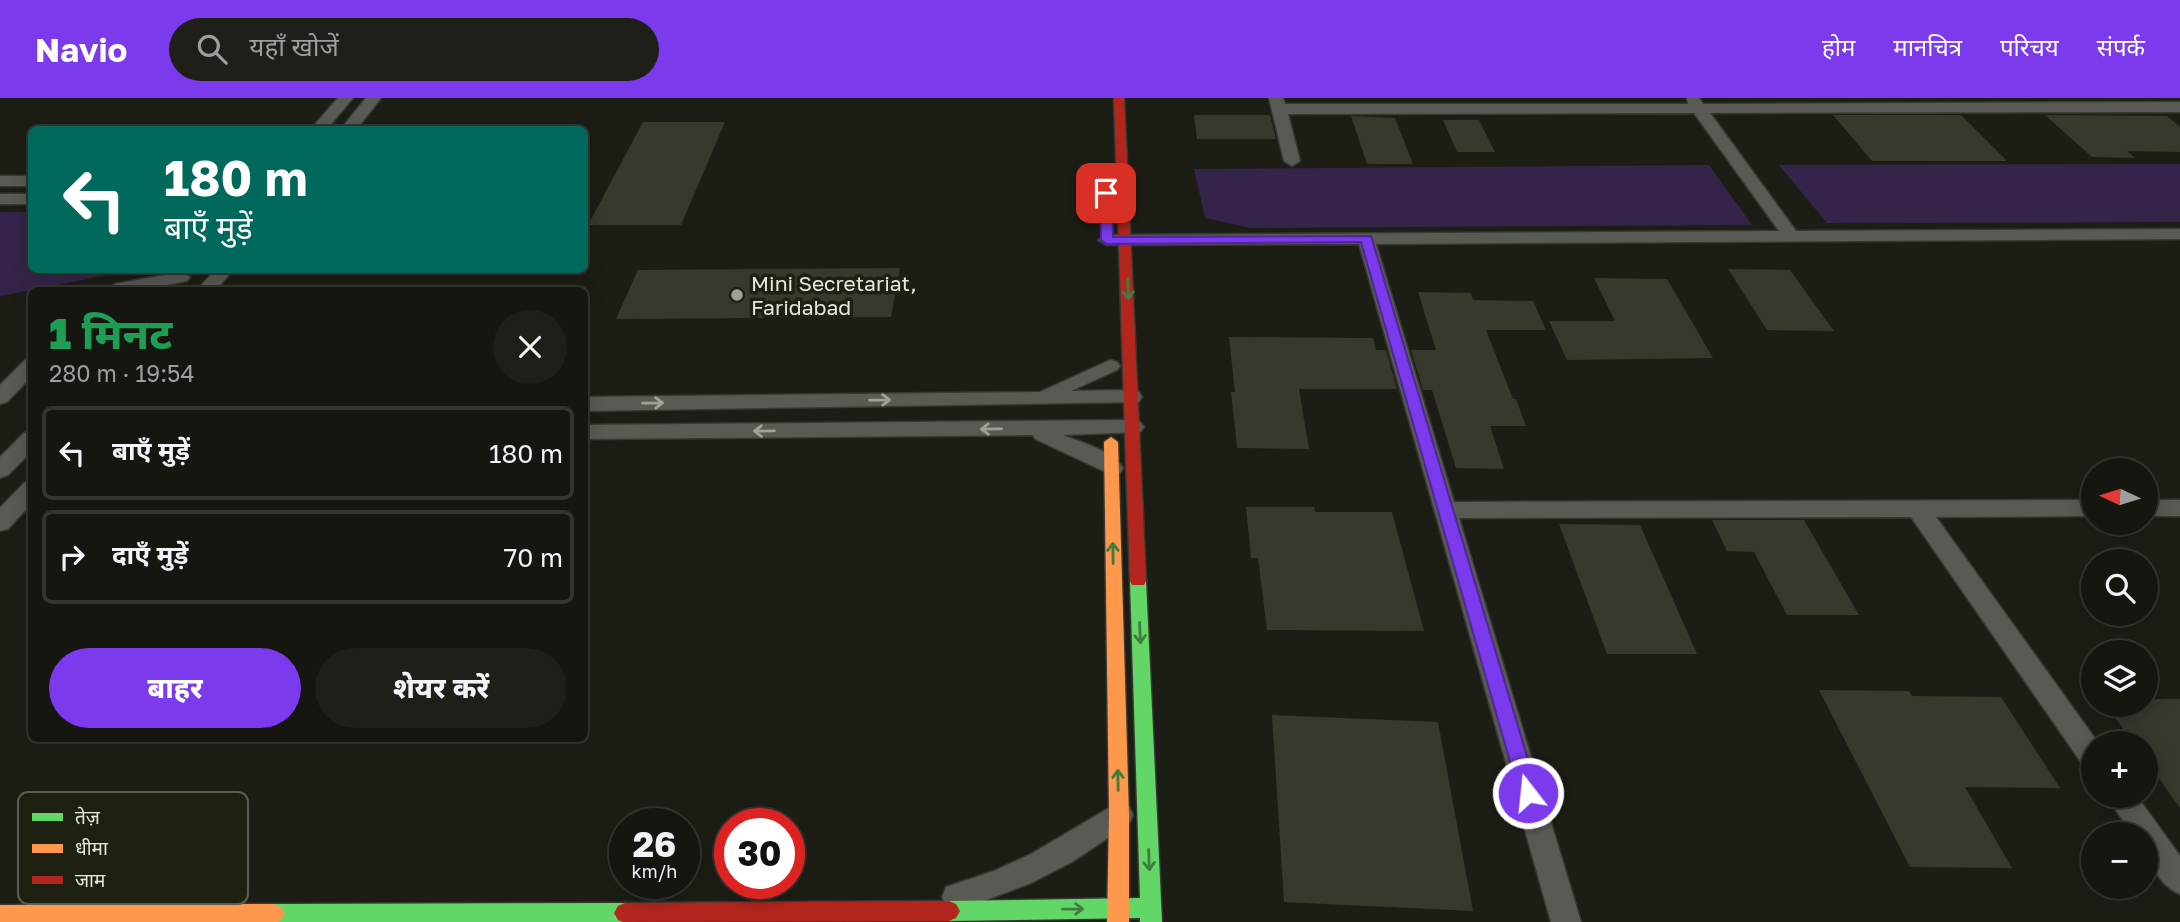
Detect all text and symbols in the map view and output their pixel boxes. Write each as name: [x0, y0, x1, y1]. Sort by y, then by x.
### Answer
search box: [169, 18, 659, 81]
text: Navio: [35, 30, 127, 69]
icon: search: [193, 30, 231, 68]
text: यहाँ खोजें: [249, 31, 339, 62]
text: होम: [1822, 32, 1855, 61]
text: मानचित्र: [1893, 32, 1962, 61]
text: परिचय: [2000, 32, 2059, 61]
text: संपर्क: [2097, 32, 2145, 61]
text: 180 m: [164, 148, 308, 207]
icon: left: [49, 154, 140, 245]
pin: [1076, 163, 1136, 223]
icon: arrive: [1087, 174, 1125, 212]
text: बाएँ मुड़ें: [164, 208, 253, 246]
place label: Mini Secretariat, Faridabad: [751, 270, 917, 320]
one-way arrow: [1121, 277, 1134, 300]
marker: Mini Secretariat, Faridabad: [729, 287, 745, 303]
text: 1 मिनट: [49, 308, 172, 358]
button: close: [493, 310, 567, 384]
text: 280 m · 19:54: [49, 359, 194, 387]
one-way arrow: [868, 393, 891, 407]
one-way arrow: [641, 396, 664, 410]
one-way arrow: [980, 422, 1003, 435]
one-way arrow: [752, 424, 775, 438]
icon: left: [53, 434, 91, 472]
text: बाएँ मुड़ें: [112, 435, 190, 466]
text: 180 m: [489, 438, 563, 469]
north arrow: [2081, 458, 2158, 536]
map controls: [2081, 458, 2158, 899]
icon: right: [53, 538, 91, 576]
text: दाएँ मुड़ें: [112, 539, 188, 570]
text: 70 m: [504, 542, 563, 573]
one-way arrow: [1107, 542, 1120, 565]
button: search: [2081, 549, 2158, 626]
one-way arrow: [1134, 621, 1147, 644]
button: layers: [2081, 640, 2158, 717]
button: बाहर: [49, 648, 301, 728]
button: शेयर करें: [315, 648, 567, 728]
button: +: [2081, 731, 2158, 808]
position arrow: [1491, 756, 1565, 830]
one-way arrow: [1111, 769, 1125, 792]
legend: [18, 792, 248, 904]
text: तेज़: [75, 805, 101, 828]
speed limit sign: 30: [714, 808, 805, 899]
button: −: [2081, 822, 2158, 899]
text: 26: [633, 823, 676, 865]
text: धीमा: [75, 836, 109, 859]
one-way arrow: [1142, 848, 1155, 871]
text: km/h: [632, 860, 677, 882]
text: जाम: [75, 868, 106, 891]
one-way arrow: [1061, 902, 1084, 916]

